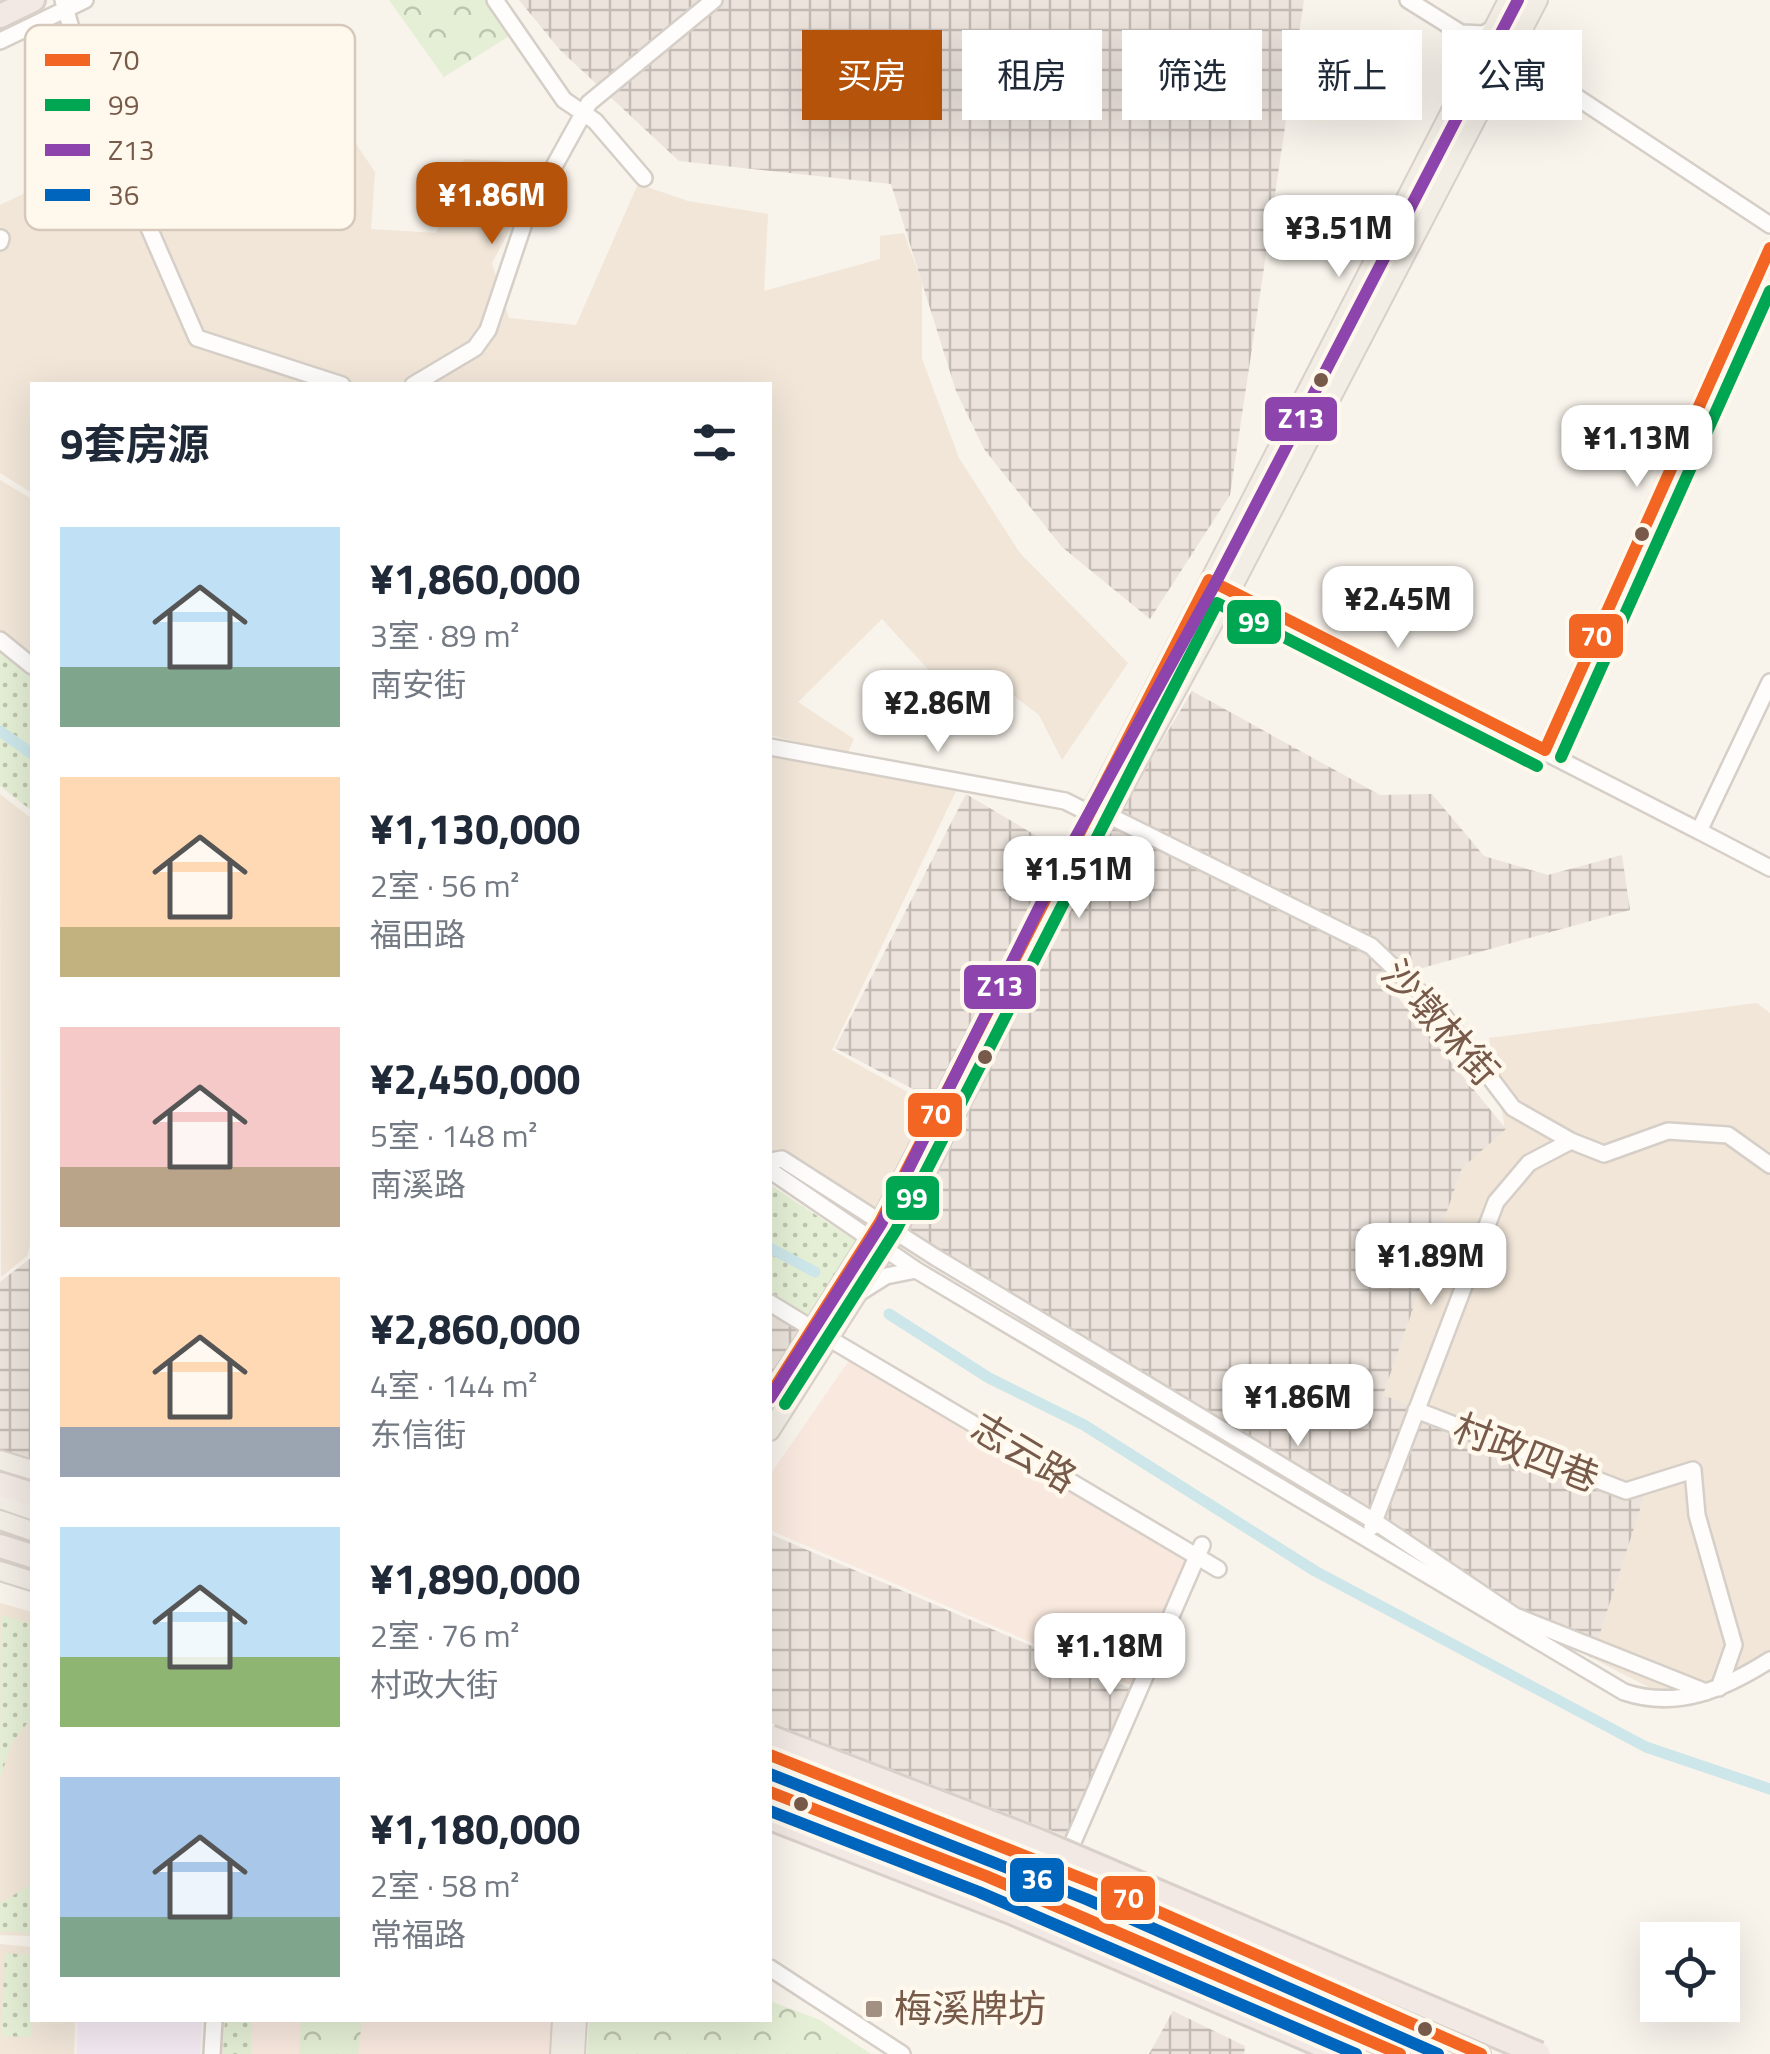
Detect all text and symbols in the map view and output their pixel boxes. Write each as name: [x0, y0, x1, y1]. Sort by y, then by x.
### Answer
legend: [25, 25, 355, 230]
chip: 买房: [802, 30, 942, 120]
chip: 租房: [962, 30, 1102, 120]
chip: 筛选: [1122, 30, 1262, 120]
chip: 新上: [1282, 30, 1422, 120]
chip: 公寓: [1442, 30, 1582, 120]
text: 70: [108, 38, 139, 81]
text: 99: [108, 83, 139, 126]
text: Z13: [108, 128, 154, 171]
pin: ¥1.86M: [411, 162, 573, 247]
text: ¥1.86M: [438, 170, 546, 218]
text: 36: [108, 173, 139, 216]
pin: ¥3.51M: [1258, 195, 1420, 280]
text: ¥3.51M: [1285, 203, 1393, 251]
unlabelled marker: [1311, 370, 1331, 390]
line badge: Z13: [1263, 395, 1339, 443]
text: Z13: [1278, 396, 1324, 439]
pin: ¥1.13M: [1556, 405, 1718, 490]
text: 9套房源: [60, 411, 210, 475]
text: ¥1.13M: [1583, 413, 1691, 461]
icon: filters: [687, 415, 742, 470]
unlabelled marker: [1632, 524, 1652, 544]
text: ¥1,860,000: [370, 546, 580, 610]
pin: ¥2.45M: [1317, 566, 1479, 651]
icon: home: [140, 567, 260, 687]
text: ¥2.45M: [1344, 574, 1452, 622]
line badge: 99: [1225, 598, 1283, 646]
text: 99: [1238, 600, 1270, 643]
text: 3室 · 89 m²: [370, 611, 520, 659]
line badge: 70: [1567, 612, 1625, 660]
text: 70: [1580, 614, 1612, 657]
text: 南安街: [370, 660, 466, 708]
pin: ¥2.86M: [857, 670, 1019, 755]
text: ¥2.86M: [884, 678, 992, 726]
text: ¥1,130,000: [370, 796, 580, 860]
icon: home: [140, 817, 260, 937]
pin: ¥1.51M: [998, 836, 1160, 921]
text: ¥1.51M: [1025, 844, 1133, 892]
text: 2室 · 56 m²: [370, 861, 520, 909]
text: 福田路: [370, 910, 466, 958]
street label: 沙墩林街: [1368, 946, 1513, 1098]
line badge: Z13: [962, 963, 1038, 1011]
text: Z13: [977, 964, 1023, 1007]
text: ¥2,450,000: [370, 1046, 580, 1110]
unlabelled marker: [975, 1047, 995, 1067]
icon: home: [140, 1067, 260, 1187]
line badge: 70: [906, 1091, 964, 1139]
text: 70: [919, 1092, 951, 1135]
text: 5室 · 148 m²: [370, 1111, 537, 1159]
text: 南溪路: [370, 1160, 466, 1208]
line badge: 99: [884, 1174, 941, 1222]
text: 99: [896, 1176, 928, 1219]
pin: ¥1.89M: [1350, 1223, 1512, 1308]
text: ¥1.89M: [1377, 1231, 1485, 1279]
text: ¥2,860,000: [370, 1296, 580, 1360]
icon: home: [140, 1317, 260, 1437]
text: 4室 · 144 m²: [370, 1361, 537, 1409]
pin: ¥1.86M: [1217, 1364, 1379, 1449]
text: ¥1.86M: [1244, 1372, 1352, 1420]
street label: 志云路: [961, 1398, 1088, 1506]
street label: 村政四巷: [1445, 1398, 1608, 1506]
text: 东信街: [370, 1410, 466, 1458]
text: ¥1,890,000: [370, 1546, 580, 1610]
icon: home: [140, 1567, 260, 1687]
text: 2室 · 76 m²: [370, 1611, 520, 1659]
pin: ¥1.18M: [1029, 1613, 1191, 1698]
text: ¥1.18M: [1056, 1621, 1164, 1669]
text: 村政大街: [370, 1660, 498, 1708]
unlabelled marker: [791, 1794, 811, 1814]
text: ¥1,180,000: [370, 1796, 580, 1860]
icon: home: [140, 1817, 260, 1937]
line badge: 36: [1008, 1856, 1066, 1904]
text: 36: [1021, 1857, 1053, 1900]
text: 2室 · 58 m²: [370, 1861, 520, 1909]
line badge: 70: [1099, 1874, 1157, 1922]
text: 70: [1112, 1876, 1144, 1919]
text: 常福路: [370, 1910, 466, 1958]
map controls: [1640, 1922, 1740, 2022]
button: locate: [1640, 1922, 1740, 2022]
place label: 梅溪牌坊: [894, 1979, 1046, 2037]
marker: 梅溪牌坊: [863, 1998, 885, 2020]
unlabelled marker: [1415, 2019, 1435, 2039]

